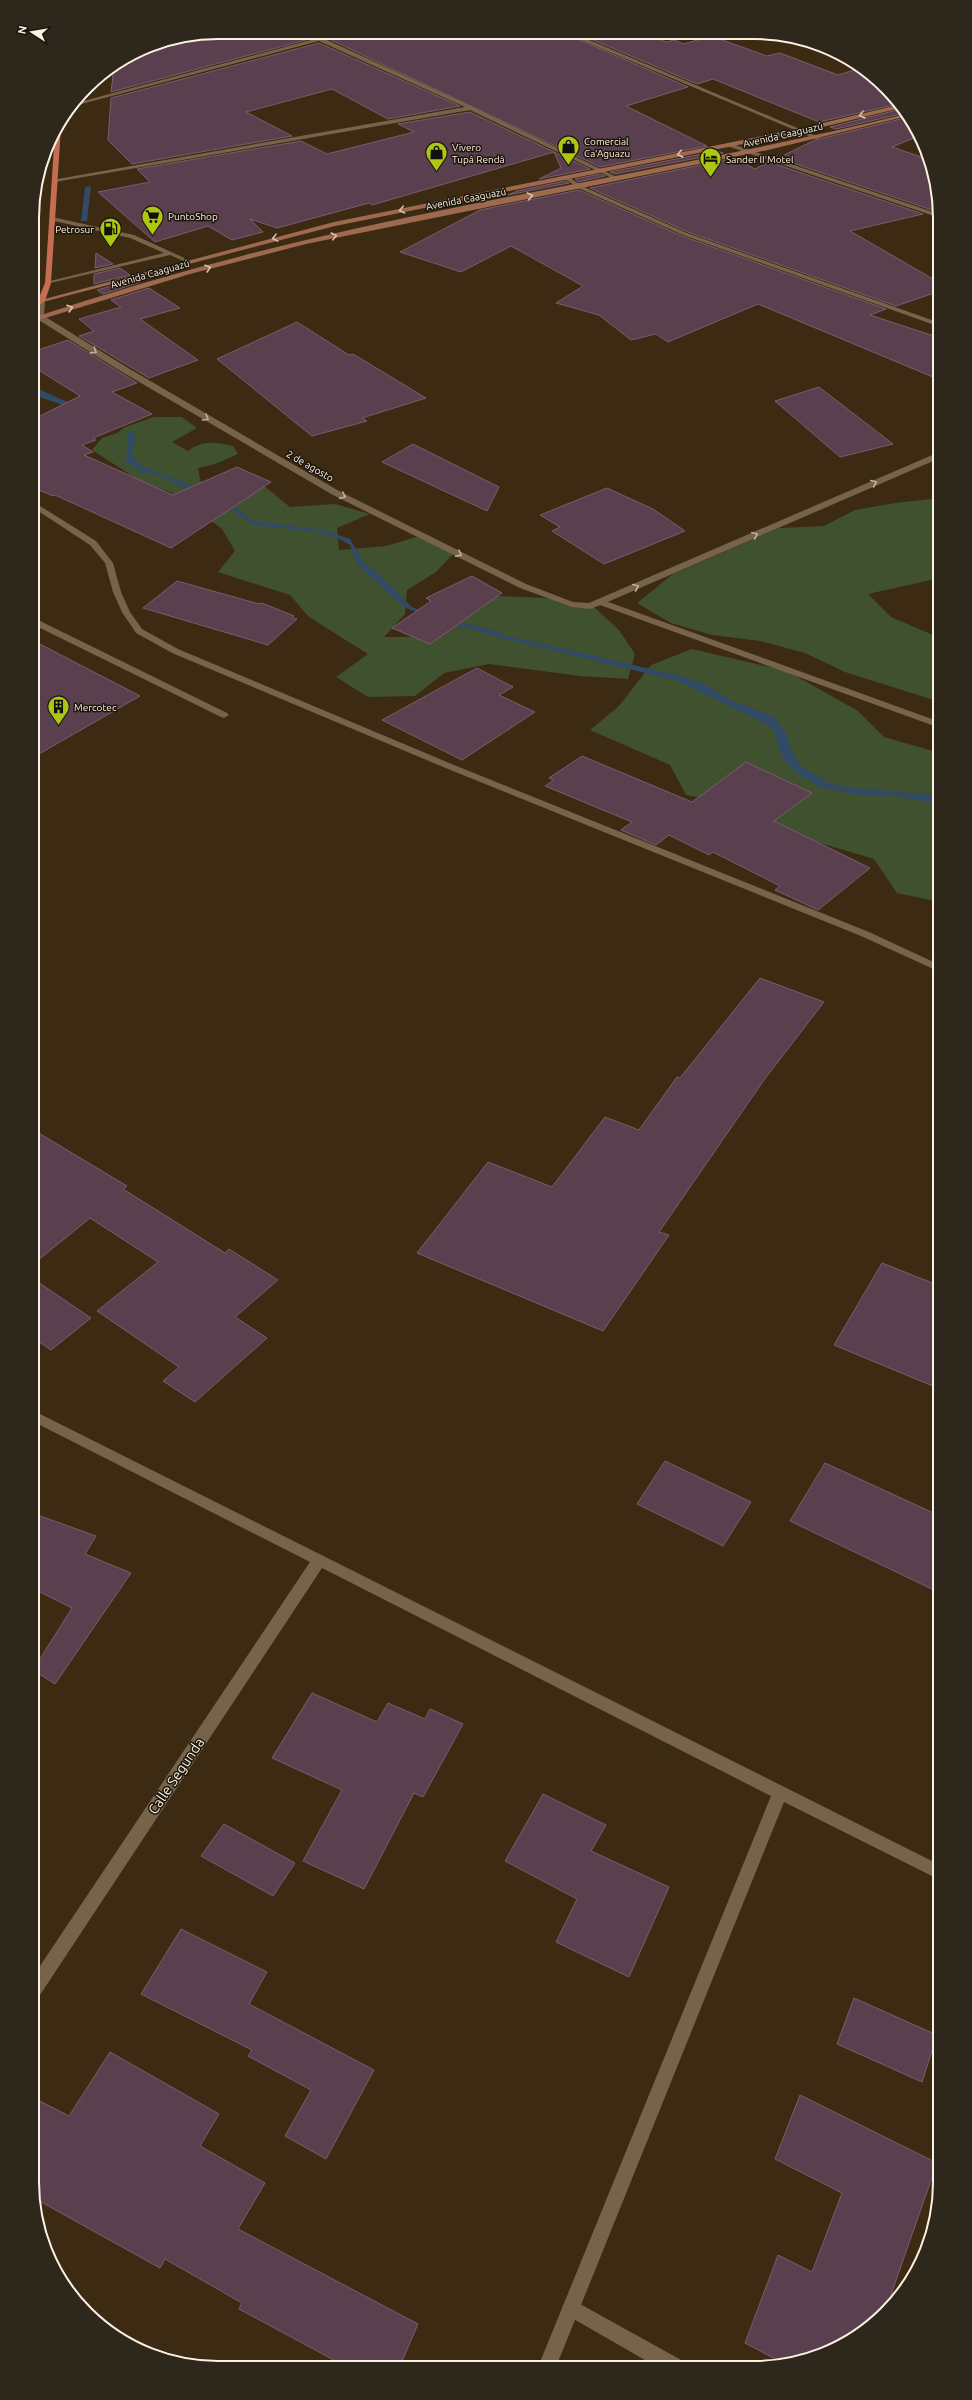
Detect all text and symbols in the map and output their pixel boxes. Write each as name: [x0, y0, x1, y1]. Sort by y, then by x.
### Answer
north arrow: [12, 12, 52, 52]
text: N: [15, 25, 29, 35]
one-way arrow: [859, 111, 865, 119]
street label: Avenida Caaguazú: [742, 120, 824, 150]
shop icon: Comercial Ca'Aguazu: [556, 134, 582, 167]
place label: Comercial Ca'Aguazu: [584, 136, 630, 159]
shop icon: Vivero Tupâ Rendâ: [424, 140, 450, 173]
place label: Vivero Tupâ Rendâ: [452, 142, 505, 165]
hotel icon: Sander II Motel: [698, 146, 724, 179]
one-way arrow: [677, 150, 683, 158]
place label: Sander II Motel: [726, 154, 794, 165]
street label: Avenida Caaguazú: [425, 186, 507, 212]
one-way arrow: [527, 193, 533, 201]
supermarket icon: PuntoShop: [140, 203, 166, 236]
one-way arrow: [398, 205, 405, 214]
place label: PuntoShop: [168, 211, 218, 222]
fuel station icon: Petrosur: [97, 216, 123, 249]
place label: Petrosur: [55, 224, 94, 235]
one-way arrow: [330, 232, 337, 241]
one-way arrow: [271, 234, 278, 242]
street label: Avenida Caaguazú: [109, 257, 191, 291]
one-way arrow: [204, 264, 211, 273]
one-way arrow: [66, 304, 73, 313]
one-way arrow: [90, 346, 97, 354]
one-way arrow: [202, 413, 209, 420]
street label: 2 de agosto: [285, 448, 336, 484]
one-way arrow: [871, 480, 878, 488]
one-way arrow: [339, 491, 346, 499]
one-way arrow: [751, 532, 759, 540]
one-way arrow: [455, 550, 462, 557]
one-way arrow: [632, 583, 639, 591]
building icon: Mercotec: [46, 694, 72, 727]
place label: Mercotec: [74, 702, 117, 713]
street label: Calle Segunda: [145, 1735, 207, 1817]

